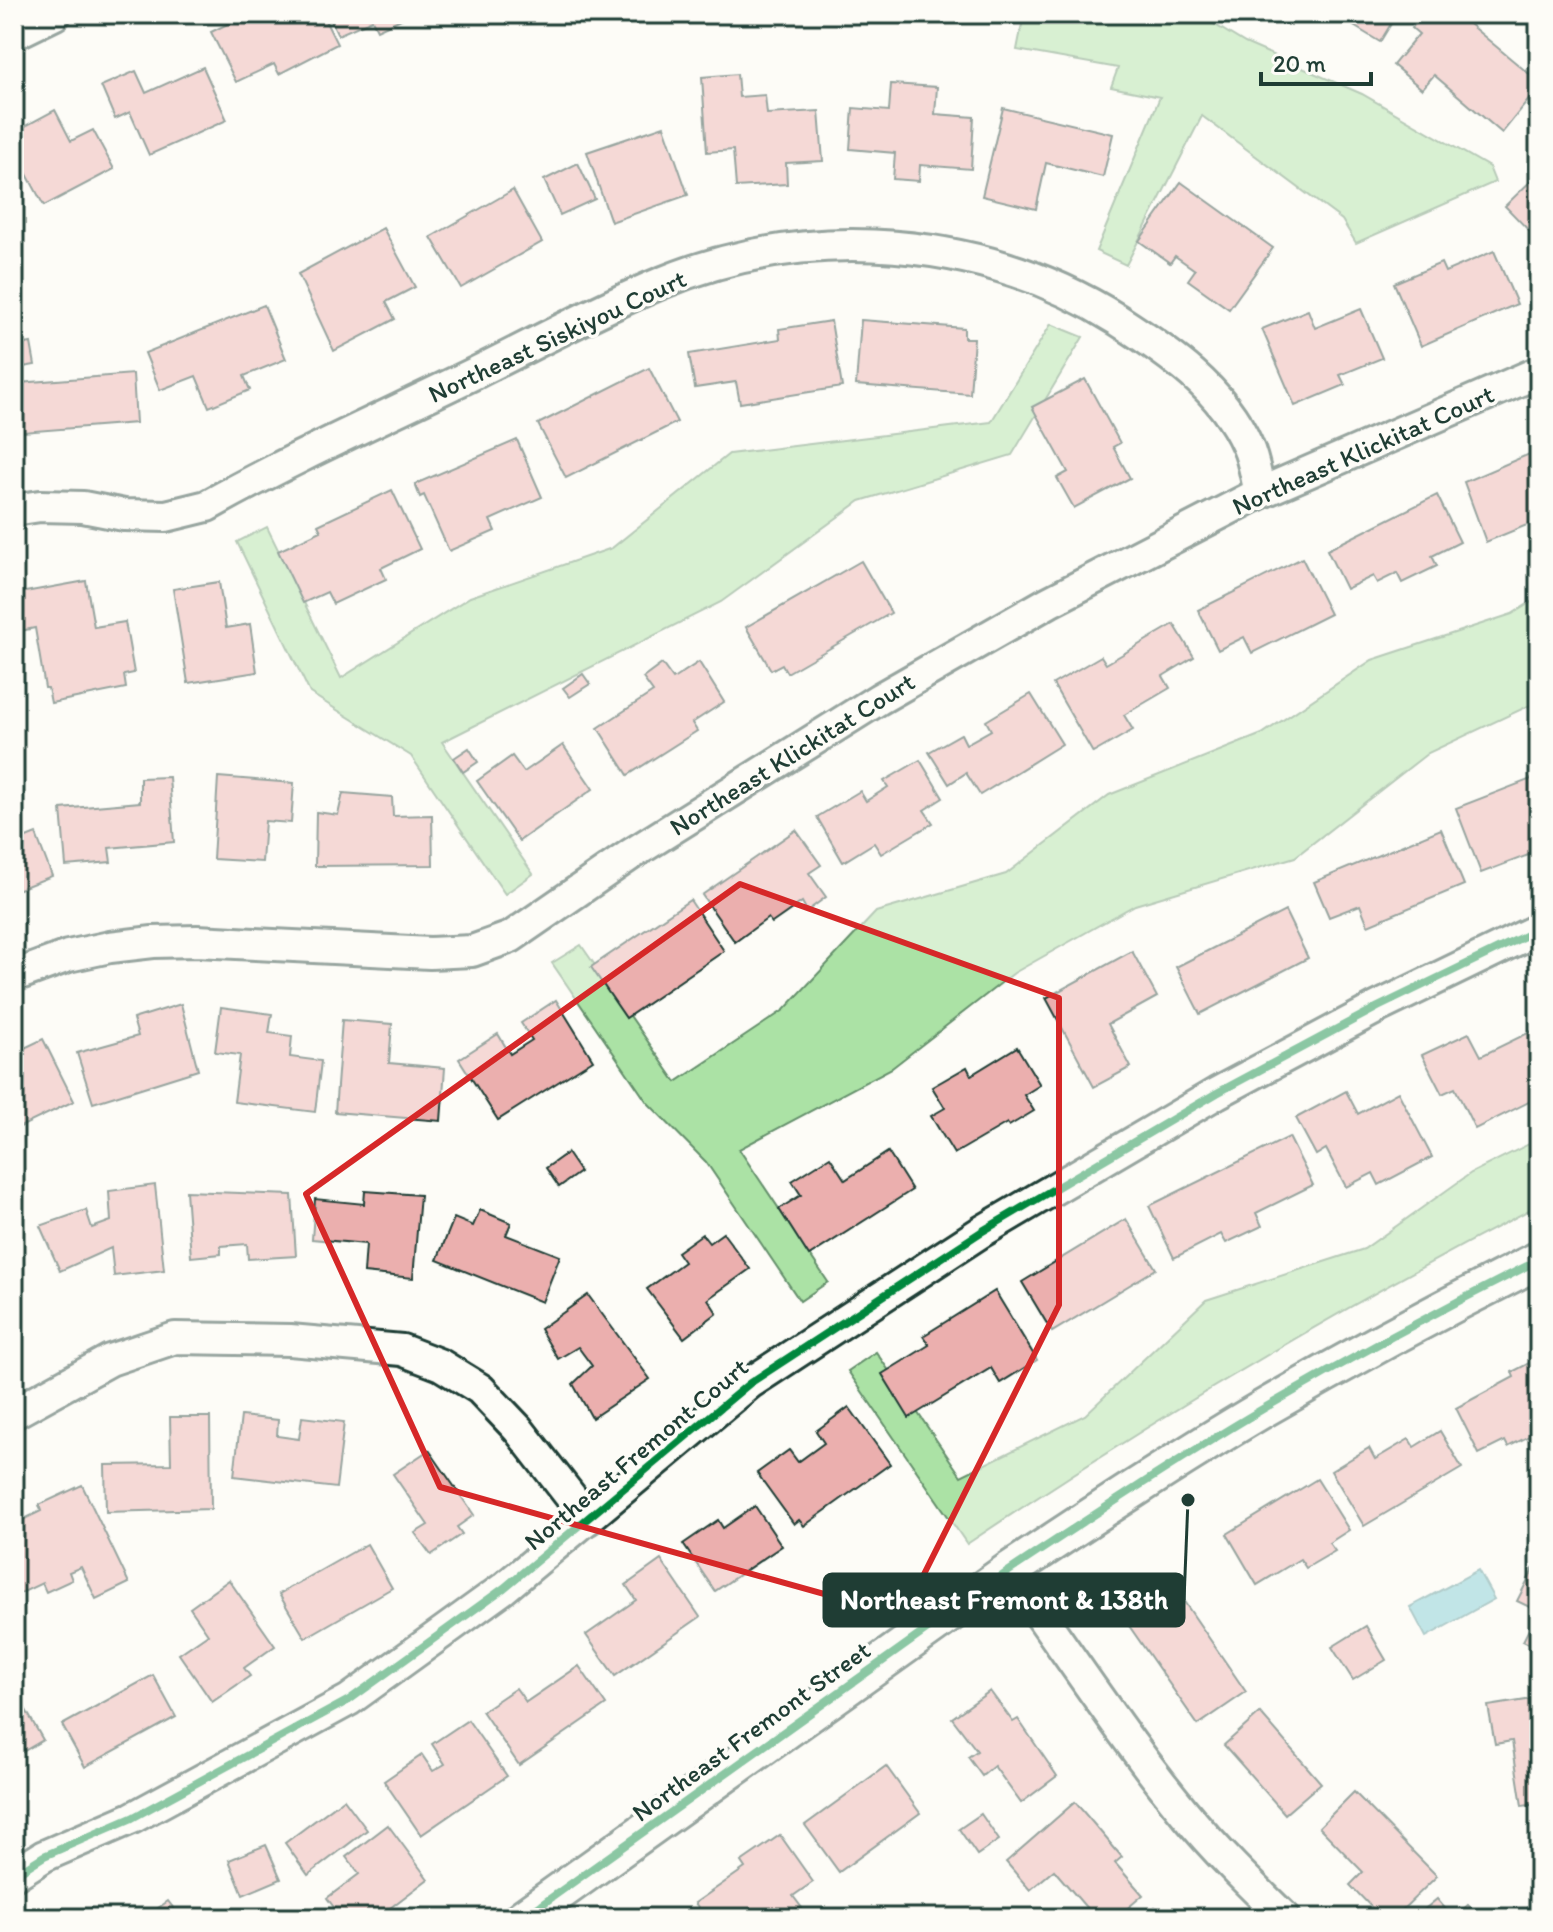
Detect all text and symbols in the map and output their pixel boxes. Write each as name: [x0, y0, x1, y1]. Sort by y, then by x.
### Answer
scale bar: [1261, 36, 1371, 86]
text: 20 m: [1273, 49, 1326, 78]
street label: Northeast Siskiyou Court: [423, 262, 691, 410]
street label: Northeast Klickitat Court: [1227, 378, 1499, 522]
street label: Northeast Klickitat Court: [663, 665, 921, 843]
street label: Northeast Fremont Court: [517, 1351, 755, 1557]
callout: Northeast Fremont & 138th: [824, 1574, 1184, 1626]
text: Northeast Fremont & 138th: [840, 1582, 1169, 1616]
street label: Northeast Fremont Street: [625, 1634, 877, 1828]

